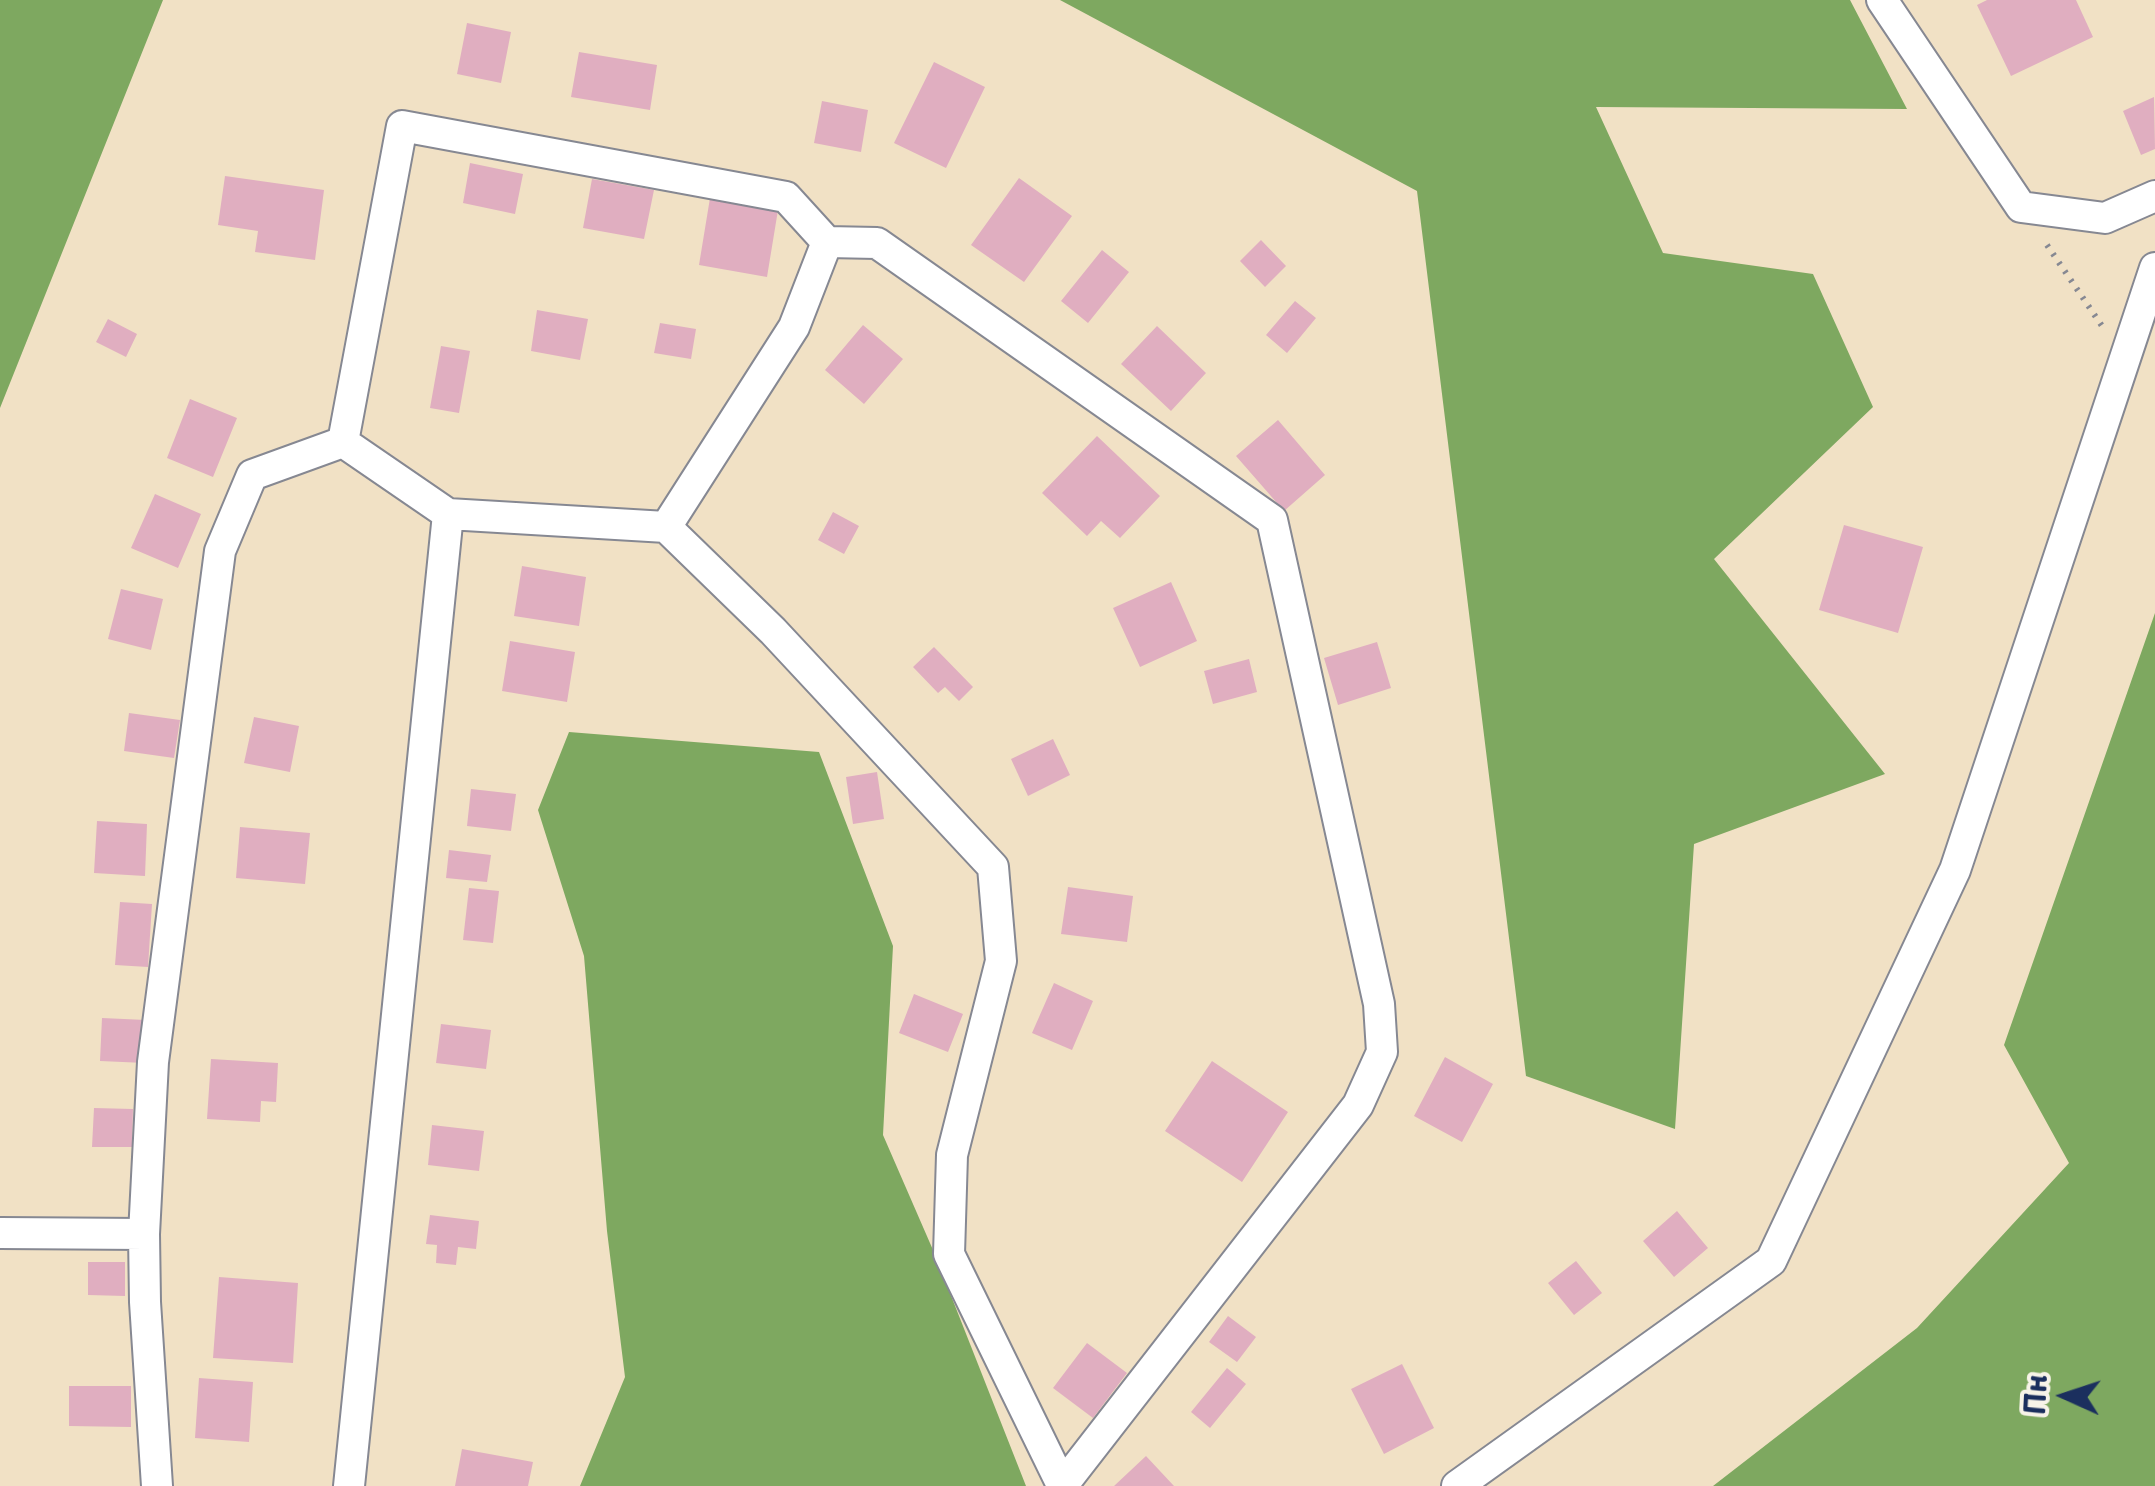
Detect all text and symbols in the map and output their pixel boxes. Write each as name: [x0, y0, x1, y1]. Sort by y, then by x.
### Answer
north arrow: [2015, 1346, 2115, 1446]
text: Пн: [2012, 1373, 2057, 1416]

